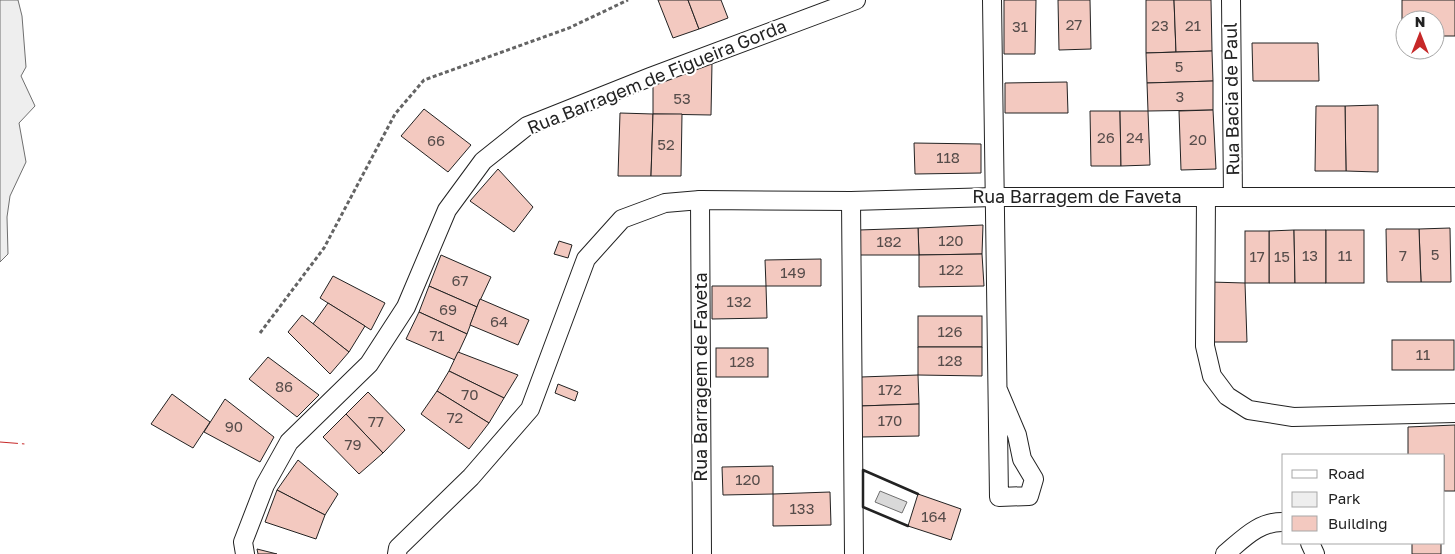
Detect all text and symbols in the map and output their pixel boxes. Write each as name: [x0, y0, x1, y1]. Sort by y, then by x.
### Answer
north arrow: [1395, 10, 1445, 60]
text: N: [1415, 13, 1425, 30]
street label: Rua Barragem de Figueira Gorda: [524, 14, 789, 138]
house number: 27: [1066, 15, 1082, 33]
house number: 23: [1151, 16, 1169, 34]
house number: 21: [1185, 16, 1201, 34]
house number: 31: [1012, 17, 1028, 35]
street label: Rua Bacia de Paul: [1219, 22, 1243, 176]
house number: 5: [1175, 57, 1183, 75]
house number: 3: [1176, 87, 1184, 105]
house number: 53: [673, 89, 691, 107]
house number: 26: [1097, 128, 1115, 146]
house number: 24: [1126, 128, 1144, 146]
house number: 20: [1189, 130, 1207, 148]
house number: 66: [427, 131, 445, 149]
house number: 52: [657, 135, 675, 153]
house number: 118: [936, 148, 960, 166]
street label: Rua Barragem de Faveta: [972, 185, 1182, 207]
house number: 120: [938, 231, 964, 249]
house number: 182: [876, 232, 902, 250]
house number: 5: [1431, 245, 1439, 263]
house number: 13: [1302, 246, 1318, 264]
house number: 11: [1338, 246, 1352, 264]
house number: 7: [1399, 246, 1407, 264]
house number: 17: [1249, 247, 1265, 265]
house number: 15: [1274, 247, 1290, 265]
house number: 122: [939, 260, 963, 278]
house number: 149: [780, 263, 806, 281]
house number: 67: [451, 271, 469, 289]
street label: Rua Barragem de Faveta: [689, 272, 711, 482]
house number: 132: [727, 292, 751, 310]
house number: 69: [439, 300, 457, 318]
house number: 64: [490, 312, 508, 330]
house number: 126: [937, 322, 963, 340]
house number: 71: [429, 326, 445, 344]
house number: 11: [1416, 345, 1430, 363]
house number: 128: [937, 351, 963, 369]
house number: 128: [729, 352, 755, 370]
house number: 86: [275, 377, 293, 395]
house number: 172: [878, 380, 902, 398]
house number: 70: [461, 385, 479, 403]
house number: 72: [447, 408, 463, 426]
house number: 170: [878, 411, 902, 429]
house number: 77: [368, 412, 384, 430]
house number: 90: [225, 417, 243, 435]
house number: 79: [344, 435, 362, 453]
legend: [1282, 454, 1445, 544]
text: Road: [1328, 464, 1365, 482]
house number: 120: [735, 470, 761, 488]
text: Park: [1328, 489, 1361, 507]
house number: 133: [790, 499, 814, 517]
house number: 164: [921, 507, 947, 525]
text: Building: [1328, 514, 1388, 532]

